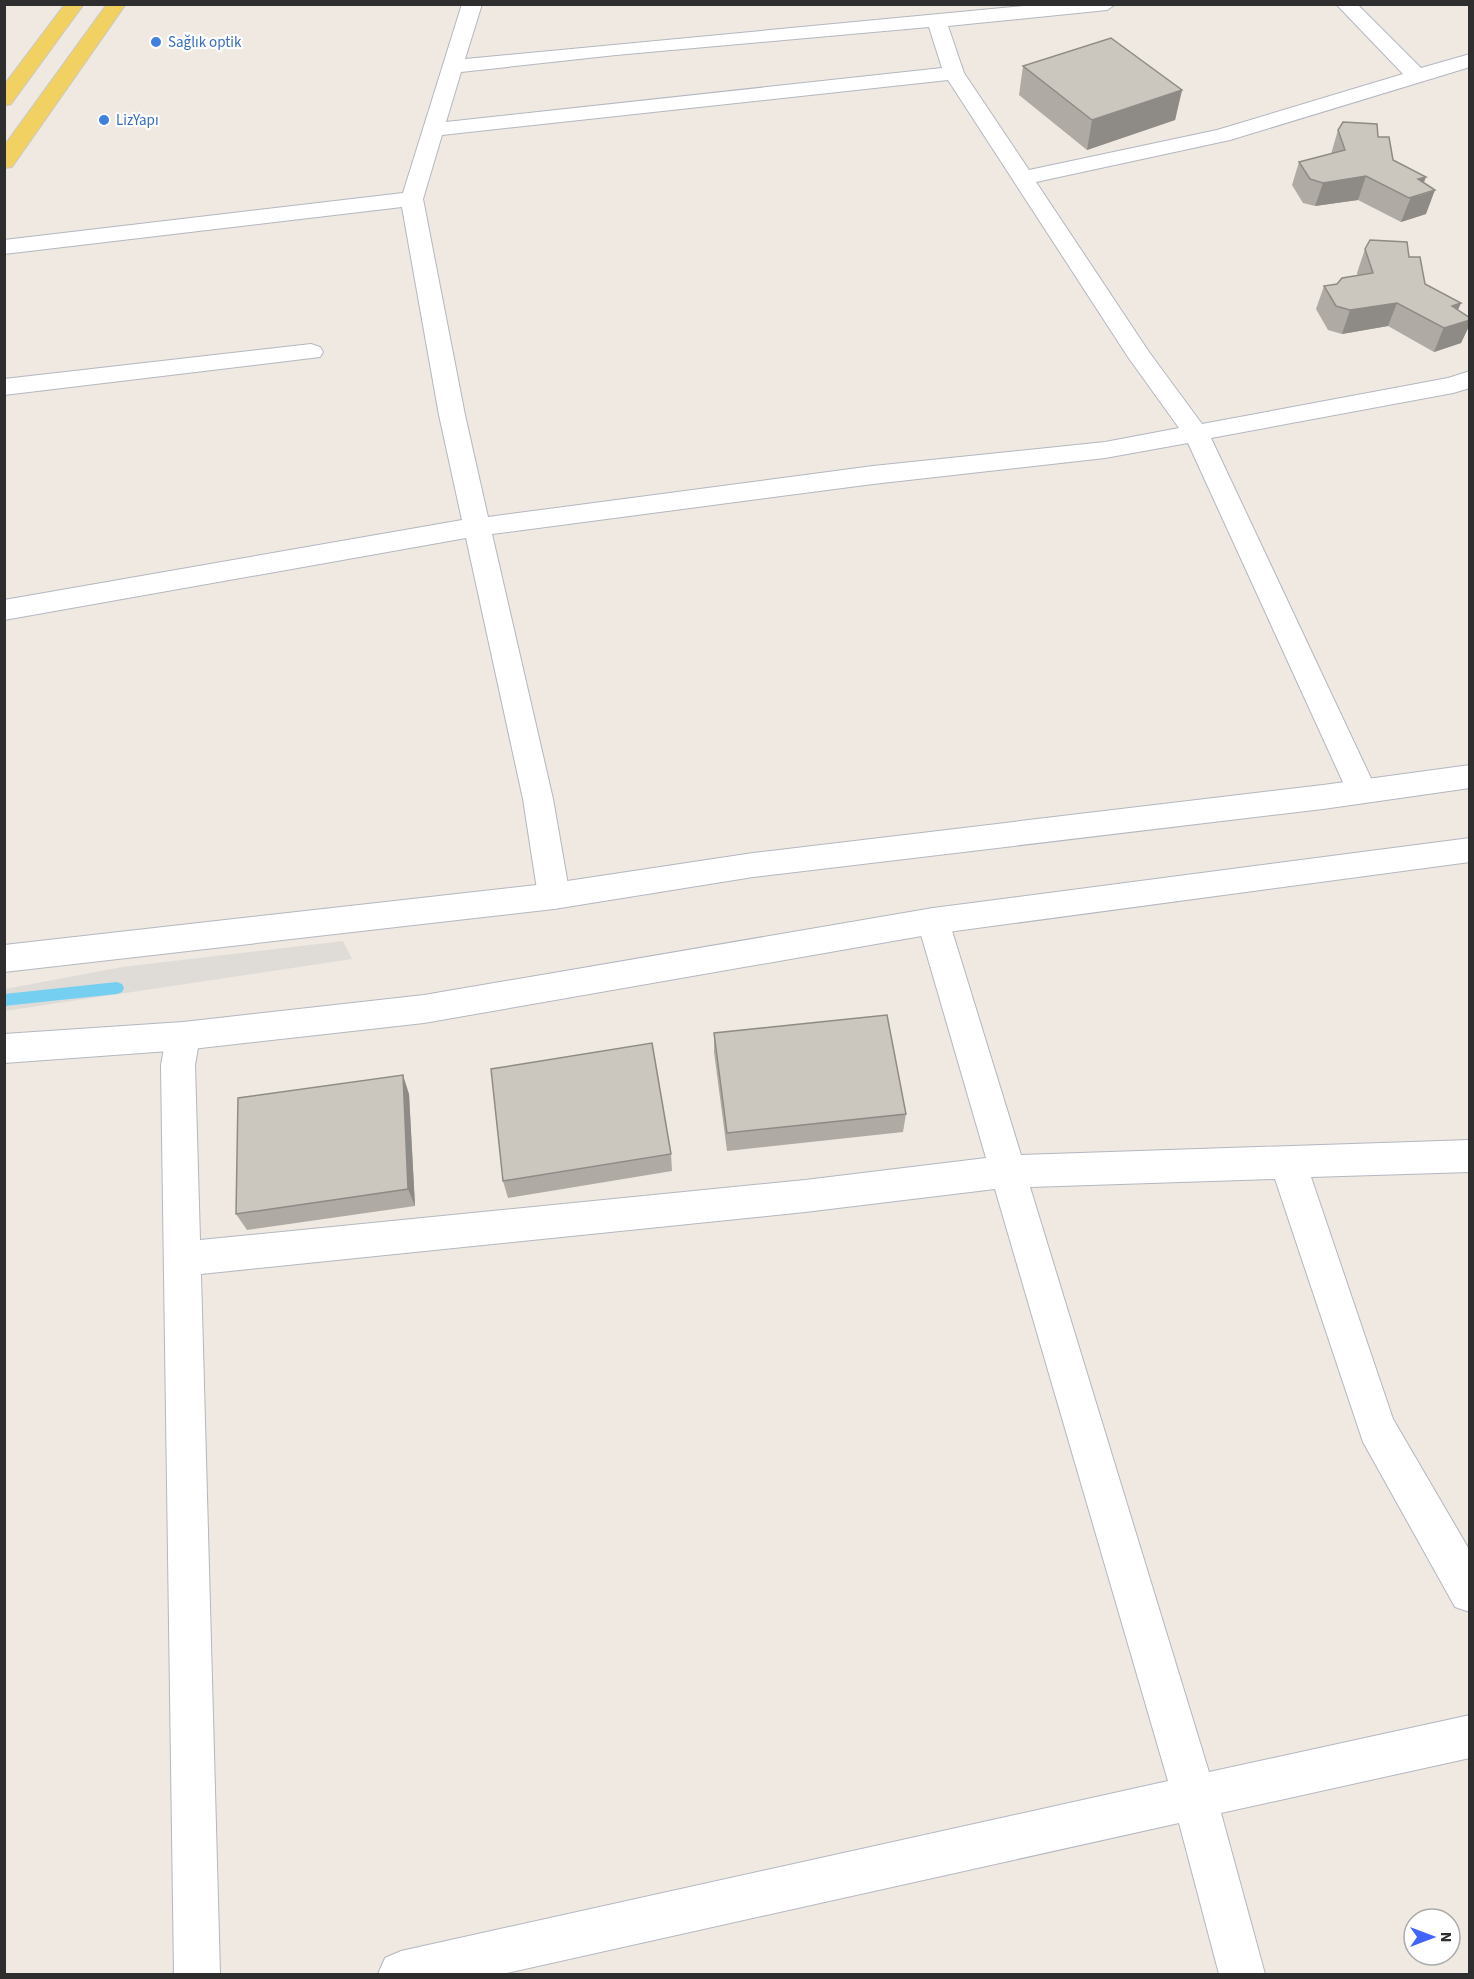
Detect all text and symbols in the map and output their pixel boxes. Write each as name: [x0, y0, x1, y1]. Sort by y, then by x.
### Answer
place label: Sağlık optik: [168, 32, 242, 53]
marker: Sağlık optik: [149, 35, 163, 49]
place label: LizYapı: [116, 110, 159, 131]
marker: LizYapı: [97, 113, 111, 127]
north arrow: [1402, 1907, 1462, 1967]
text: N: [1435, 1932, 1457, 1942]

